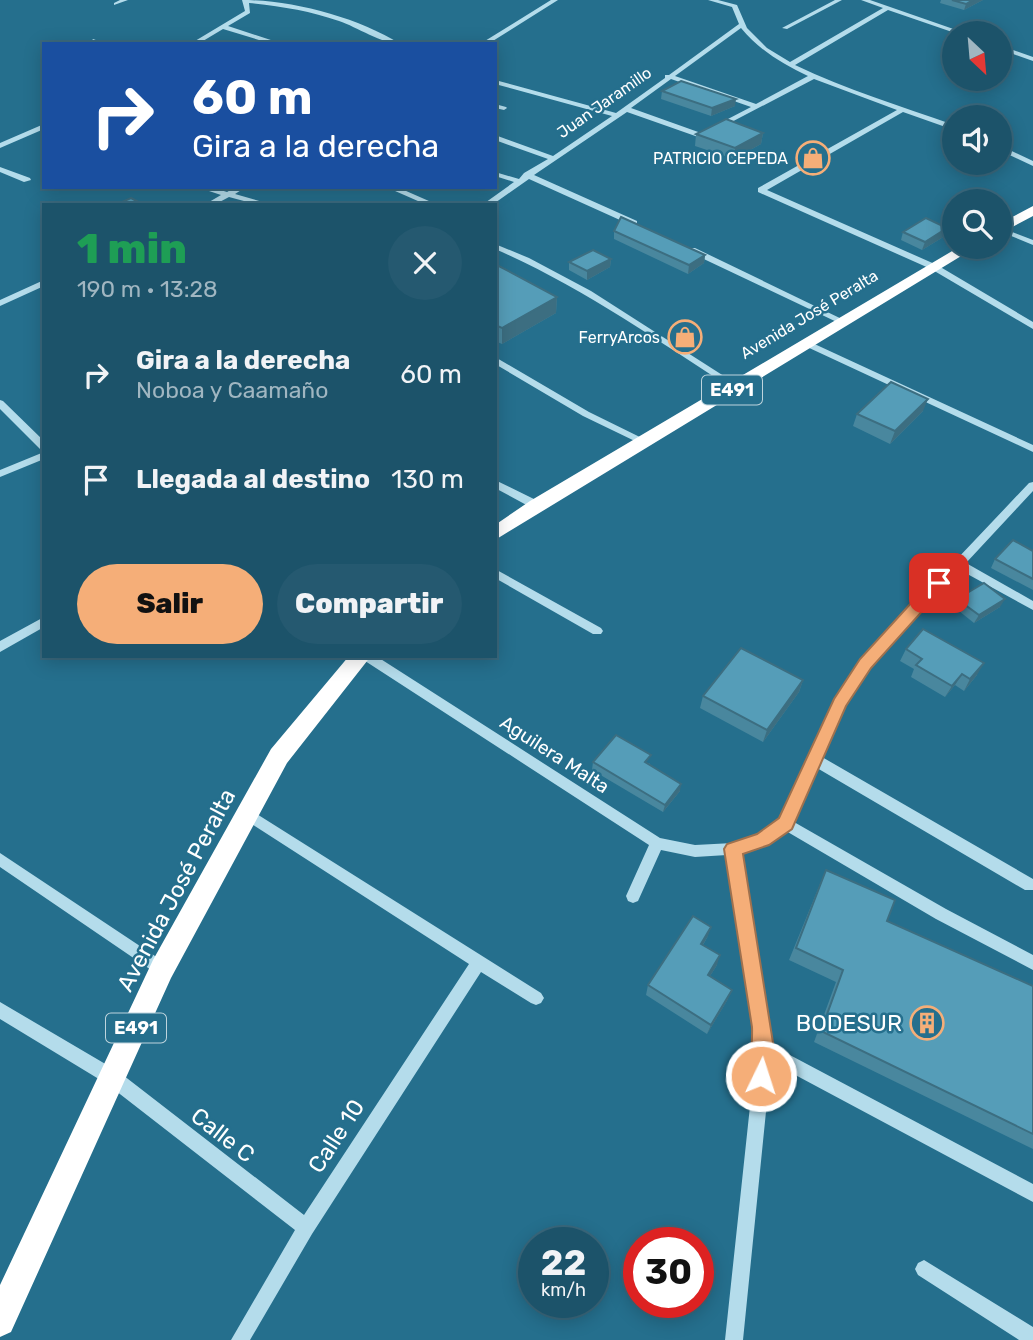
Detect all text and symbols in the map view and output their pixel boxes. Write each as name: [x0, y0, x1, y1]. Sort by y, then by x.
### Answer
north arrow: [942, 21, 1012, 91]
map controls: [942, 21, 1012, 259]
street label: Juan Jaramillo: [553, 63, 655, 142]
text: 60 m: [192, 68, 313, 126]
icon: right: [77, 70, 168, 161]
button: sound: [942, 105, 1012, 175]
text: Gira a la derecha: [192, 127, 439, 165]
shop icon: PATRICIO CEPEDA: [794, 139, 832, 177]
place label: PATRICIO CEPEDA: [653, 149, 788, 168]
button: search: [942, 189, 1012, 259]
text: 1 min: [77, 224, 187, 274]
button: close: [388, 226, 462, 300]
street label: Avenida José Peralta: [737, 266, 881, 363]
text: 190 m · 13:28: [77, 275, 218, 303]
shop icon: FerryArcos: [666, 318, 704, 356]
place label: FerryArcos: [579, 328, 660, 347]
text: Gira a la derecha: [136, 345, 350, 376]
icon: right: [77, 356, 115, 394]
text: 60 m: [400, 359, 462, 390]
text: Noboa y Caamaño: [136, 376, 329, 404]
road number: E491: [702, 376, 762, 404]
icon: arrive: [77, 461, 115, 499]
text: Llegada al destino: [136, 464, 370, 495]
text: 130 m: [391, 464, 464, 495]
pin: [909, 553, 969, 613]
button: Salir: [77, 564, 263, 644]
button: Compartir: [277, 564, 462, 644]
icon: arrive: [920, 564, 958, 602]
street label: Aguilera Malta: [496, 711, 614, 798]
street label: Avenida José Peralta: [111, 784, 241, 996]
building icon: BODESUR: [908, 1004, 946, 1042]
place label: BODESUR: [796, 1009, 902, 1037]
road number: E491: [106, 1014, 166, 1042]
position arrow: [724, 1039, 798, 1113]
street label: Calle 10: [302, 1094, 370, 1178]
street label: Calle C: [186, 1101, 260, 1169]
speed limit sign: 30: [623, 1227, 714, 1318]
text: 22: [541, 1242, 586, 1284]
text: km/h: [541, 1279, 586, 1301]

